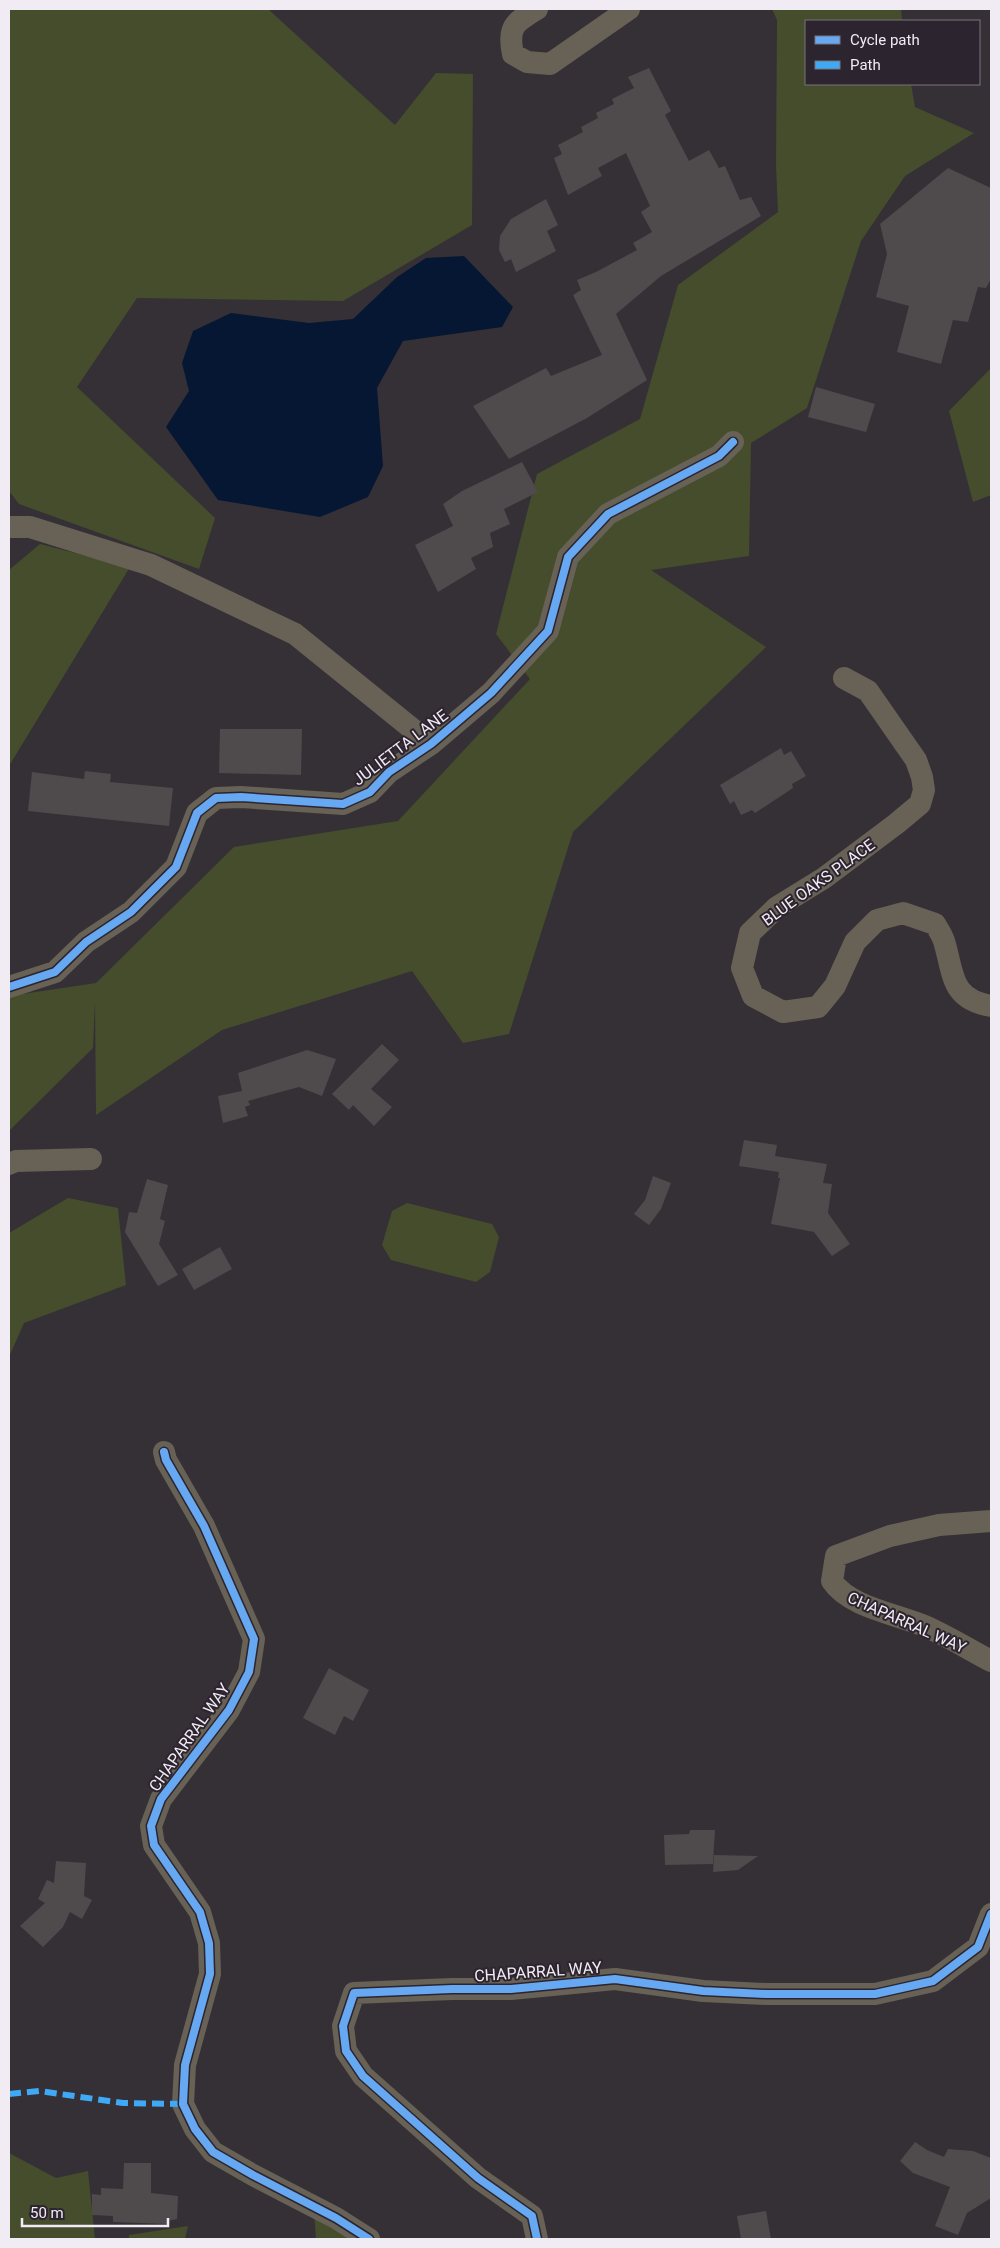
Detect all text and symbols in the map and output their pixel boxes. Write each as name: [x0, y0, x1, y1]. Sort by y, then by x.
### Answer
legend: [805, 20, 980, 85]
text: Cycle path: [850, 31, 920, 49]
text: Path: [850, 56, 881, 74]
street label: JULIETTA LANE: [349, 705, 452, 789]
street label: BLUE OAKS PLACE: [758, 835, 879, 930]
street label: CHAPARRAL WAY: [845, 1588, 969, 1657]
street label: CHAPARRAL WAY: [145, 1679, 234, 1795]
street label: CHAPARRAL WAY: [474, 1958, 603, 1985]
scale bar: [22, 2196, 169, 2228]
text: 50 m: [30, 2204, 64, 2222]

